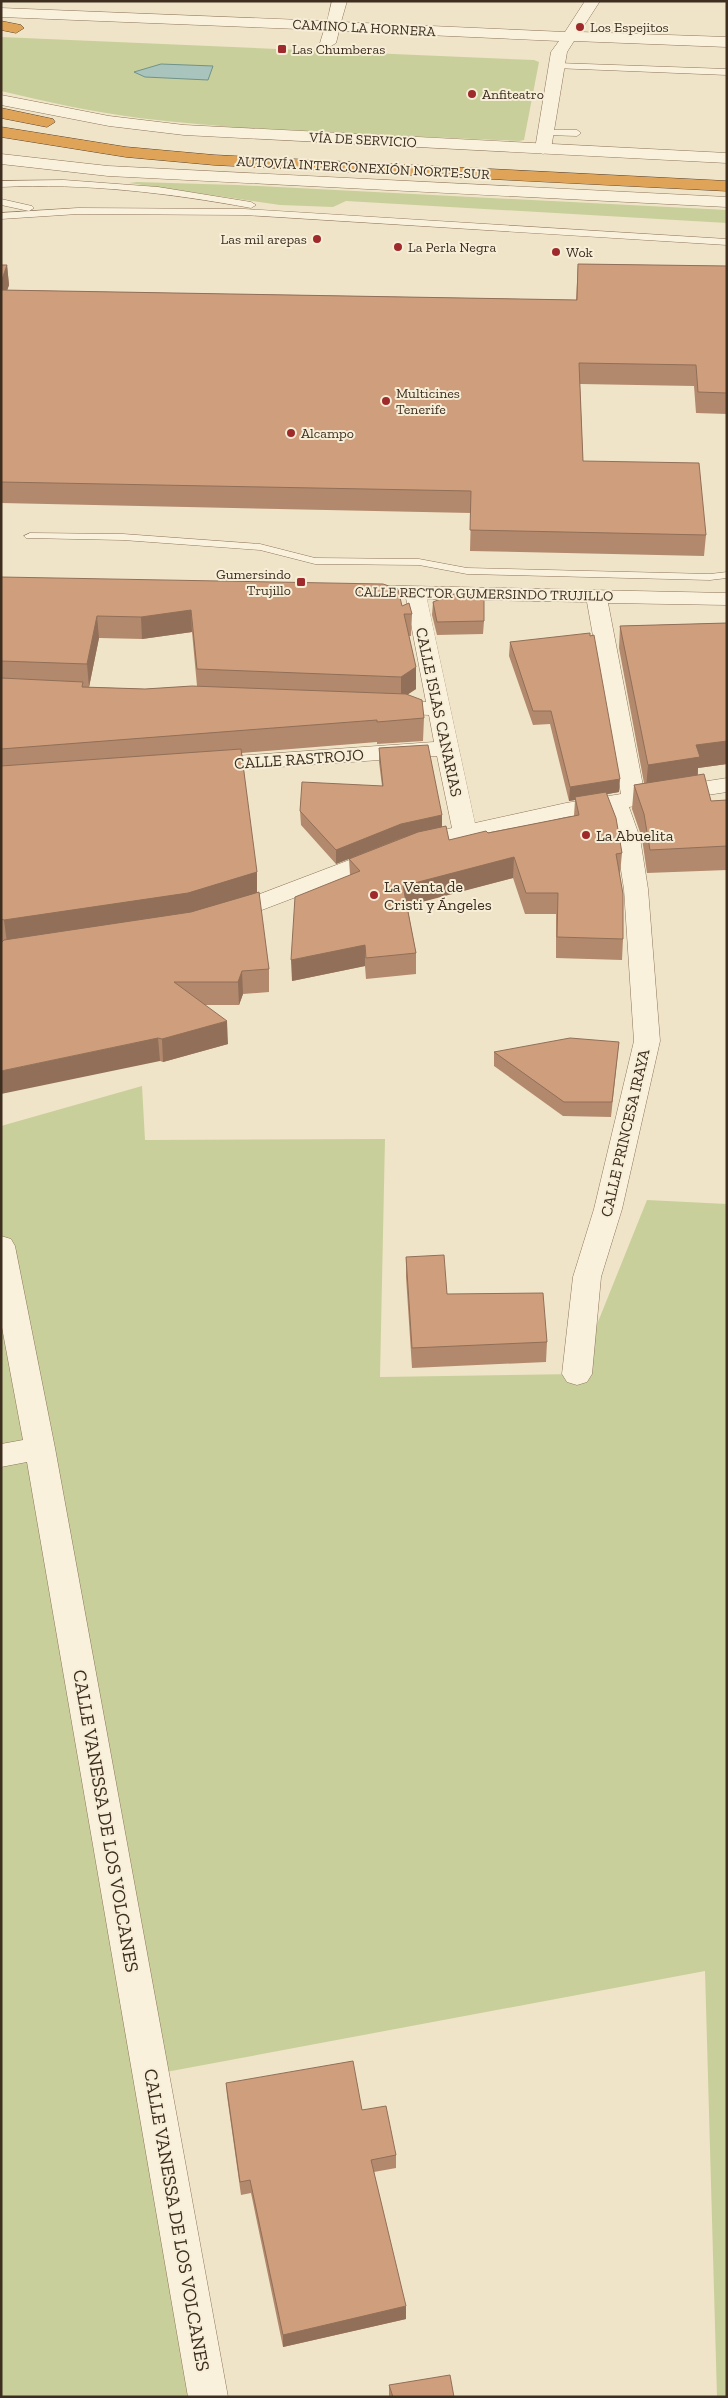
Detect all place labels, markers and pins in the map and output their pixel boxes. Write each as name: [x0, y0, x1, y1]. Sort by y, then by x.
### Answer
place label: Los Espejitos: [590, 19, 669, 36]
marker: Los Espejitos: [574, 21, 586, 33]
place label: Las Chumberas: [292, 41, 385, 58]
marker: Las Chumberas: [276, 43, 288, 55]
place label: Anfiteatro: [482, 86, 544, 103]
marker: Anfiteatro: [466, 88, 478, 100]
place label: Las mil arepas: [221, 231, 307, 248]
marker: Las mil arepas: [311, 233, 323, 245]
place label: La Perla Negra: [408, 239, 496, 256]
marker: La Perla Negra: [392, 241, 404, 253]
place label: Wok: [566, 244, 594, 261]
marker: Wok: [550, 246, 562, 258]
place label: Multicines Tenerife: [396, 385, 460, 418]
marker: Multicines Tenerife: [380, 395, 392, 407]
place label: Alcampo: [301, 425, 354, 442]
marker: Alcampo: [285, 427, 297, 439]
place label: Gumersindo Trujillo: [216, 566, 291, 599]
marker: Gumersindo Trujillo: [295, 576, 307, 588]
place label: La Abuelita: [596, 826, 674, 845]
marker: La Abuelita: [580, 829, 592, 841]
place label: La Venta de Cristi y Ángeles: [384, 877, 492, 914]
marker: La Venta de Cristi y Ángeles: [368, 889, 380, 901]

